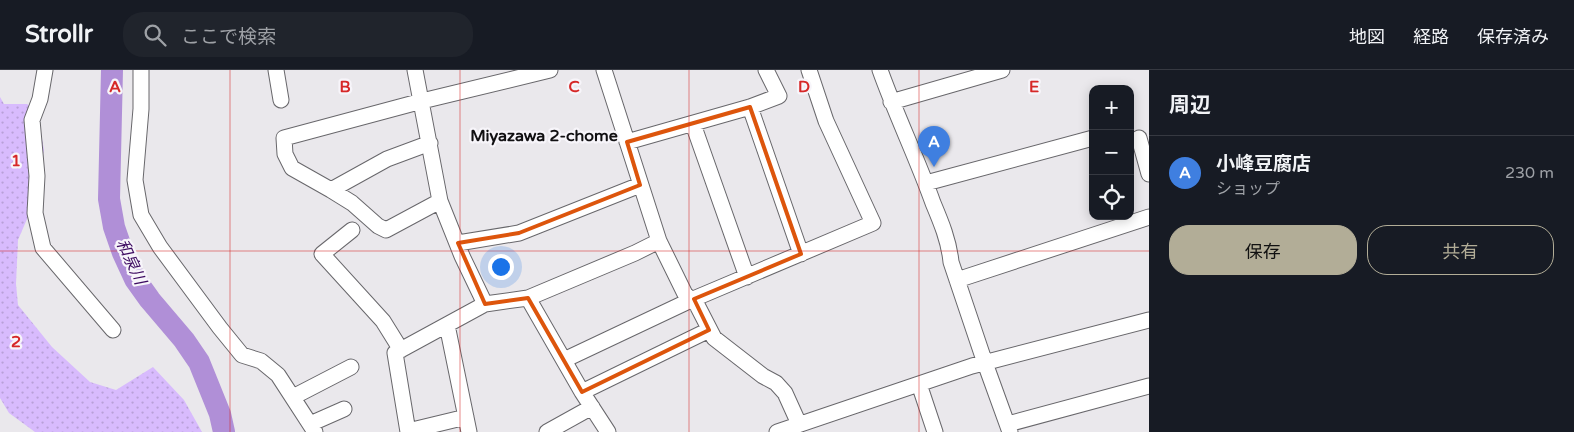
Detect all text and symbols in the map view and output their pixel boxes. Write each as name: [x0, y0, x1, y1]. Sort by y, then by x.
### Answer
search box: [123, 12, 473, 57]
text: Strollr: [25, 20, 93, 49]
icon: search: [141, 21, 169, 49]
text: ここで検索: [181, 26, 276, 48]
text: 地図: [1349, 26, 1385, 48]
text: 経路: [1413, 26, 1449, 48]
text: 保存済み: [1477, 26, 1549, 48]
text: A: [109, 77, 121, 97]
text: B: [339, 77, 351, 97]
text: C: [568, 77, 580, 97]
text: D: [798, 77, 810, 97]
text: E: [1029, 77, 1039, 97]
map controls: [1089, 85, 1134, 220]
button: +: [1089, 85, 1134, 130]
text: 周辺: [1169, 93, 1211, 118]
district label: Miyazawa 2-chome: [470, 126, 618, 146]
pin: A: [918, 126, 950, 167]
button: −: [1089, 130, 1134, 175]
text: 1: [11, 151, 21, 171]
text: 小峰豆腐店: [1216, 153, 1311, 175]
text: A: [1179, 163, 1191, 183]
text: 230 m: [1505, 163, 1554, 183]
button: locate: [1089, 175, 1134, 220]
text: ショップ: [1216, 179, 1280, 199]
button: 保存: [1169, 225, 1357, 275]
button: 共有: [1367, 225, 1554, 275]
water label: 和泉川: [112, 236, 151, 290]
your location: [488, 254, 514, 280]
text: 2: [11, 332, 21, 352]

